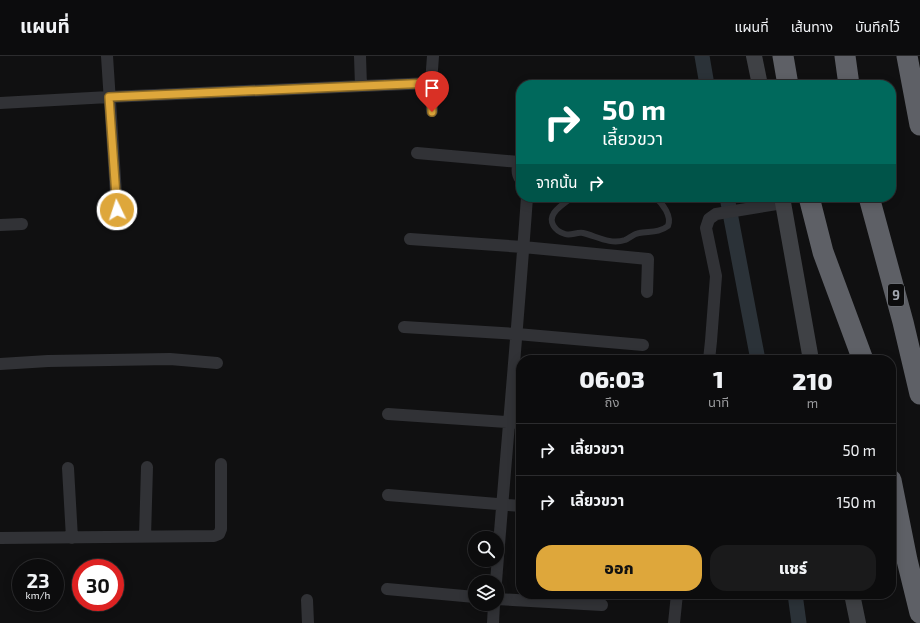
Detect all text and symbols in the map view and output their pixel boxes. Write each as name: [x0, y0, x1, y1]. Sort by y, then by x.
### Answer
text: แผนที่: [20, 14, 70, 37]
text: แผนที่: [735, 18, 769, 35]
text: เส้นทาง: [791, 18, 833, 35]
text: บันทึกไว้: [855, 18, 900, 35]
pin: [415, 71, 449, 112]
icon: arrive: [421, 77, 443, 99]
text: 50 m: [602, 92, 666, 126]
icon: right: [536, 96, 588, 148]
text: เลี้ยวขวา: [602, 127, 663, 149]
icon: right: [585, 172, 607, 194]
text: จากนั้น: [536, 173, 577, 191]
position arrow: [96, 189, 138, 231]
road number: 9: [888, 284, 904, 306]
text: 06:03: [579, 364, 645, 393]
text: 1: [713, 364, 724, 393]
text: 210: [792, 366, 833, 395]
text: ถึง: [605, 394, 619, 410]
text: นาที: [708, 394, 729, 410]
text: m: [807, 395, 818, 411]
icon: right: [536, 439, 558, 461]
text: เลี้ยวขวา: [570, 439, 624, 457]
text: 50 m: [842, 441, 876, 459]
icon: right: [536, 491, 558, 513]
text: เลี้ยวขวา: [570, 491, 624, 509]
text: 150 m: [836, 493, 876, 511]
map controls: [468, 531, 504, 611]
button: search: [468, 531, 504, 567]
button: ออก: [536, 545, 702, 591]
button: แชร์: [710, 545, 876, 591]
speed limit sign: 30: [72, 559, 124, 611]
text: 23: [27, 568, 49, 592]
button: layers: [468, 575, 504, 611]
text: km/h: [26, 589, 50, 601]

